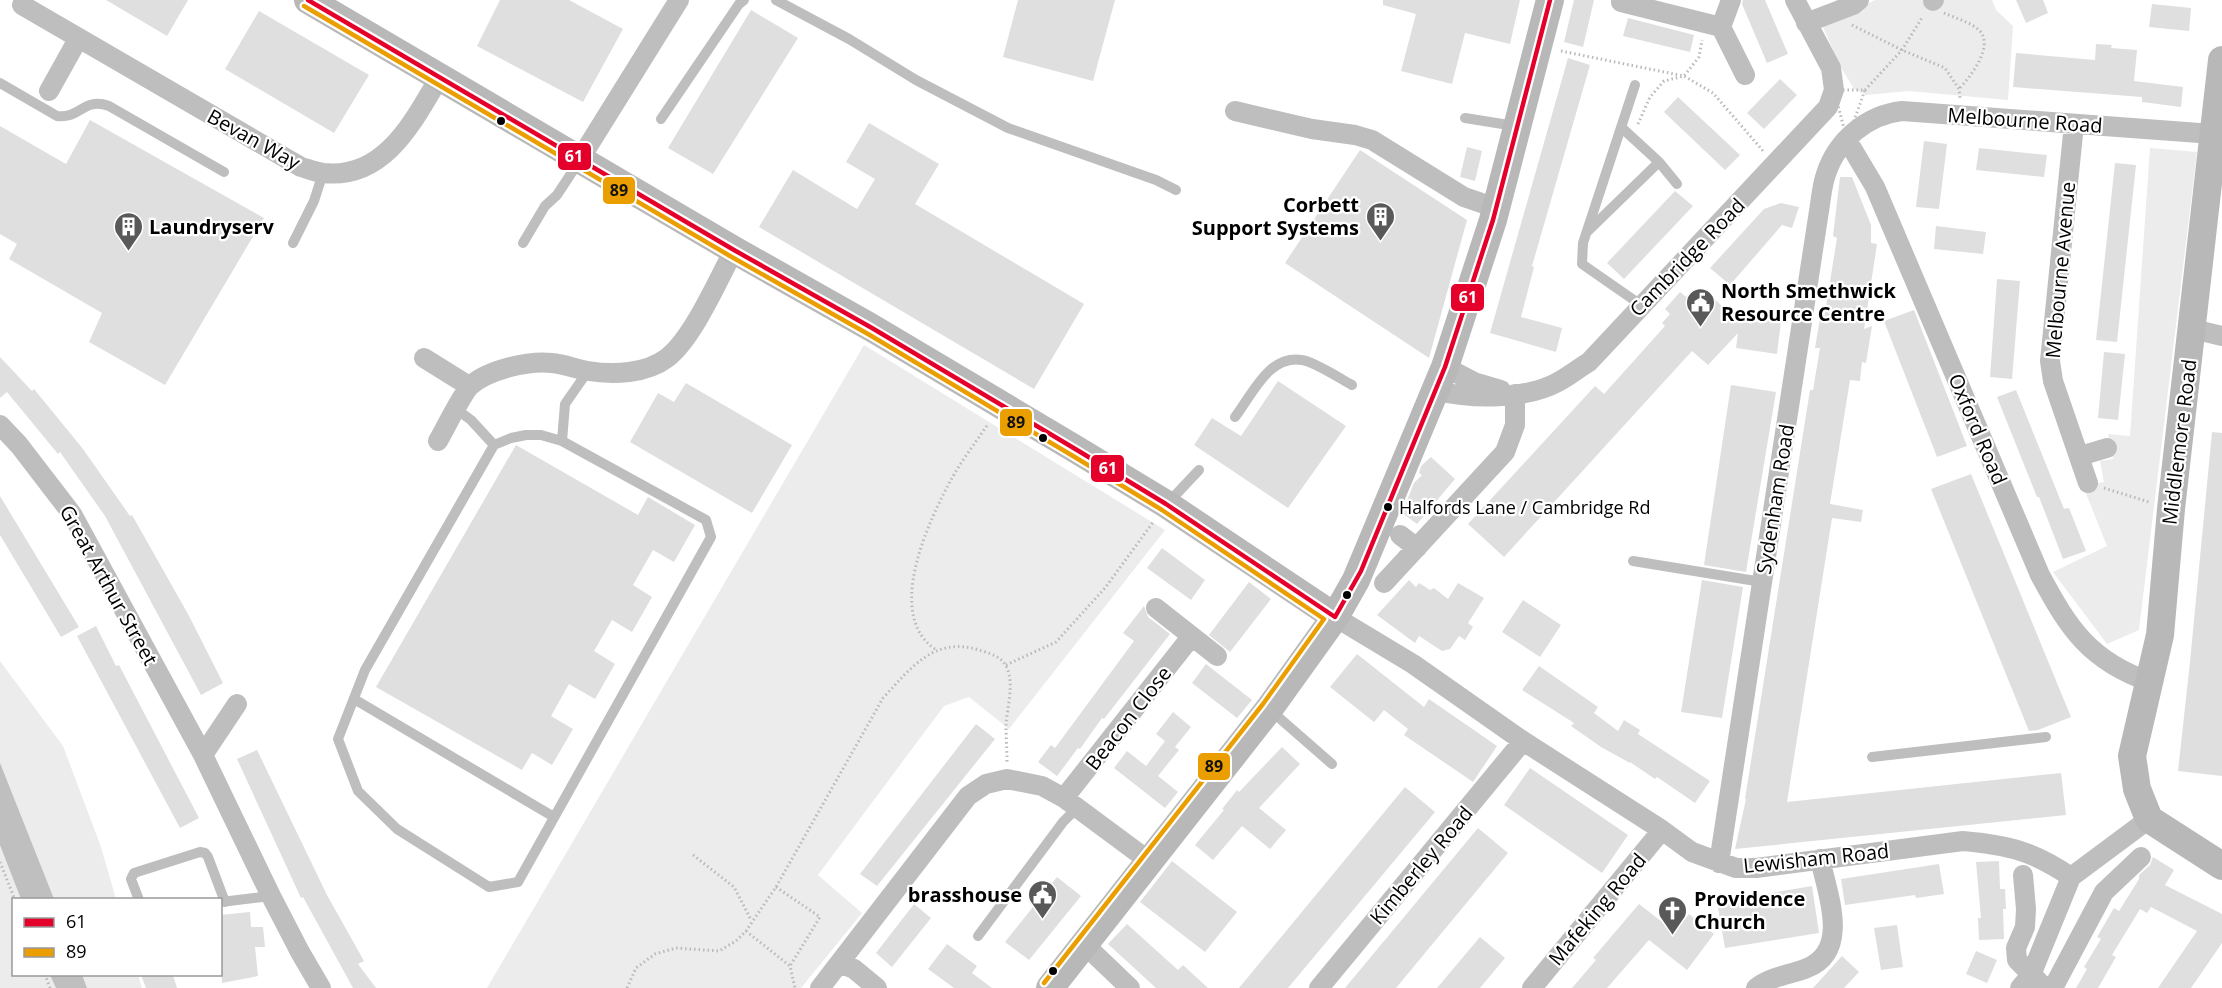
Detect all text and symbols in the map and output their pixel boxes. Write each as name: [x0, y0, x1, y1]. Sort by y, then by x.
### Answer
street label: Melbourne Road: [1947, 101, 2103, 139]
street label: Bevan Way: [203, 102, 306, 176]
unlabelled marker: [495, 115, 507, 127]
line badge: 61: [557, 142, 592, 171]
text: 61: [565, 145, 583, 167]
line badge: 89: [602, 176, 636, 205]
text: 89: [610, 179, 628, 201]
street label: Melbourne Avenue: [2039, 181, 2081, 359]
place label: Corbett Support Systems: [1192, 191, 1359, 241]
street label: Cambridge Road: [1623, 192, 1751, 322]
building icon: Corbett Support Systems: [1364, 200, 1396, 242]
building icon: Laundryserv: [112, 210, 144, 252]
place label: Laundryserv: [149, 213, 275, 240]
place label: North Smethwick Resource Centre: [1721, 277, 1897, 327]
line badge: 61: [1450, 283, 1485, 312]
text: 61: [1459, 286, 1477, 308]
public building icon: North Smethwick Resource Centre: [1684, 286, 1716, 328]
street label: Middlemore Road: [2155, 358, 2203, 526]
street label: Oxford Road: [1942, 369, 2014, 489]
line badge: 89: [999, 408, 1033, 437]
text: 89: [1007, 411, 1025, 433]
street label: Sydenham Road: [1750, 422, 1800, 576]
unlabelled marker: [1037, 432, 1049, 444]
line badge: 61: [1090, 454, 1125, 483]
text: 61: [1099, 457, 1117, 479]
place label: Halfords Lane / Cambridge Rd: [1399, 495, 1650, 519]
street label: Great Arthur Street: [54, 500, 164, 670]
marker: Halfords Lane / Cambridge Rd: [1382, 501, 1394, 513]
unlabelled marker: [1341, 589, 1353, 601]
street label: Beacon Close: [1079, 661, 1177, 775]
line badge: 89: [1197, 752, 1231, 781]
text: 89: [1205, 755, 1223, 777]
street label: Kimberley Road: [1364, 800, 1478, 930]
street label: Lewisham Road: [1742, 837, 1890, 879]
street label: Mafeking Road: [1542, 847, 1652, 971]
public building icon: brasshouse: [1027, 878, 1059, 920]
place label: brasshouse: [908, 881, 1022, 908]
place label: Providence Church: [1694, 885, 1805, 935]
church icon: Providence Church: [1657, 894, 1689, 936]
legend: [12, 898, 222, 976]
text: 61: [66, 909, 87, 933]
text: 89: [66, 939, 87, 963]
unlabelled marker: [1047, 965, 1059, 977]

